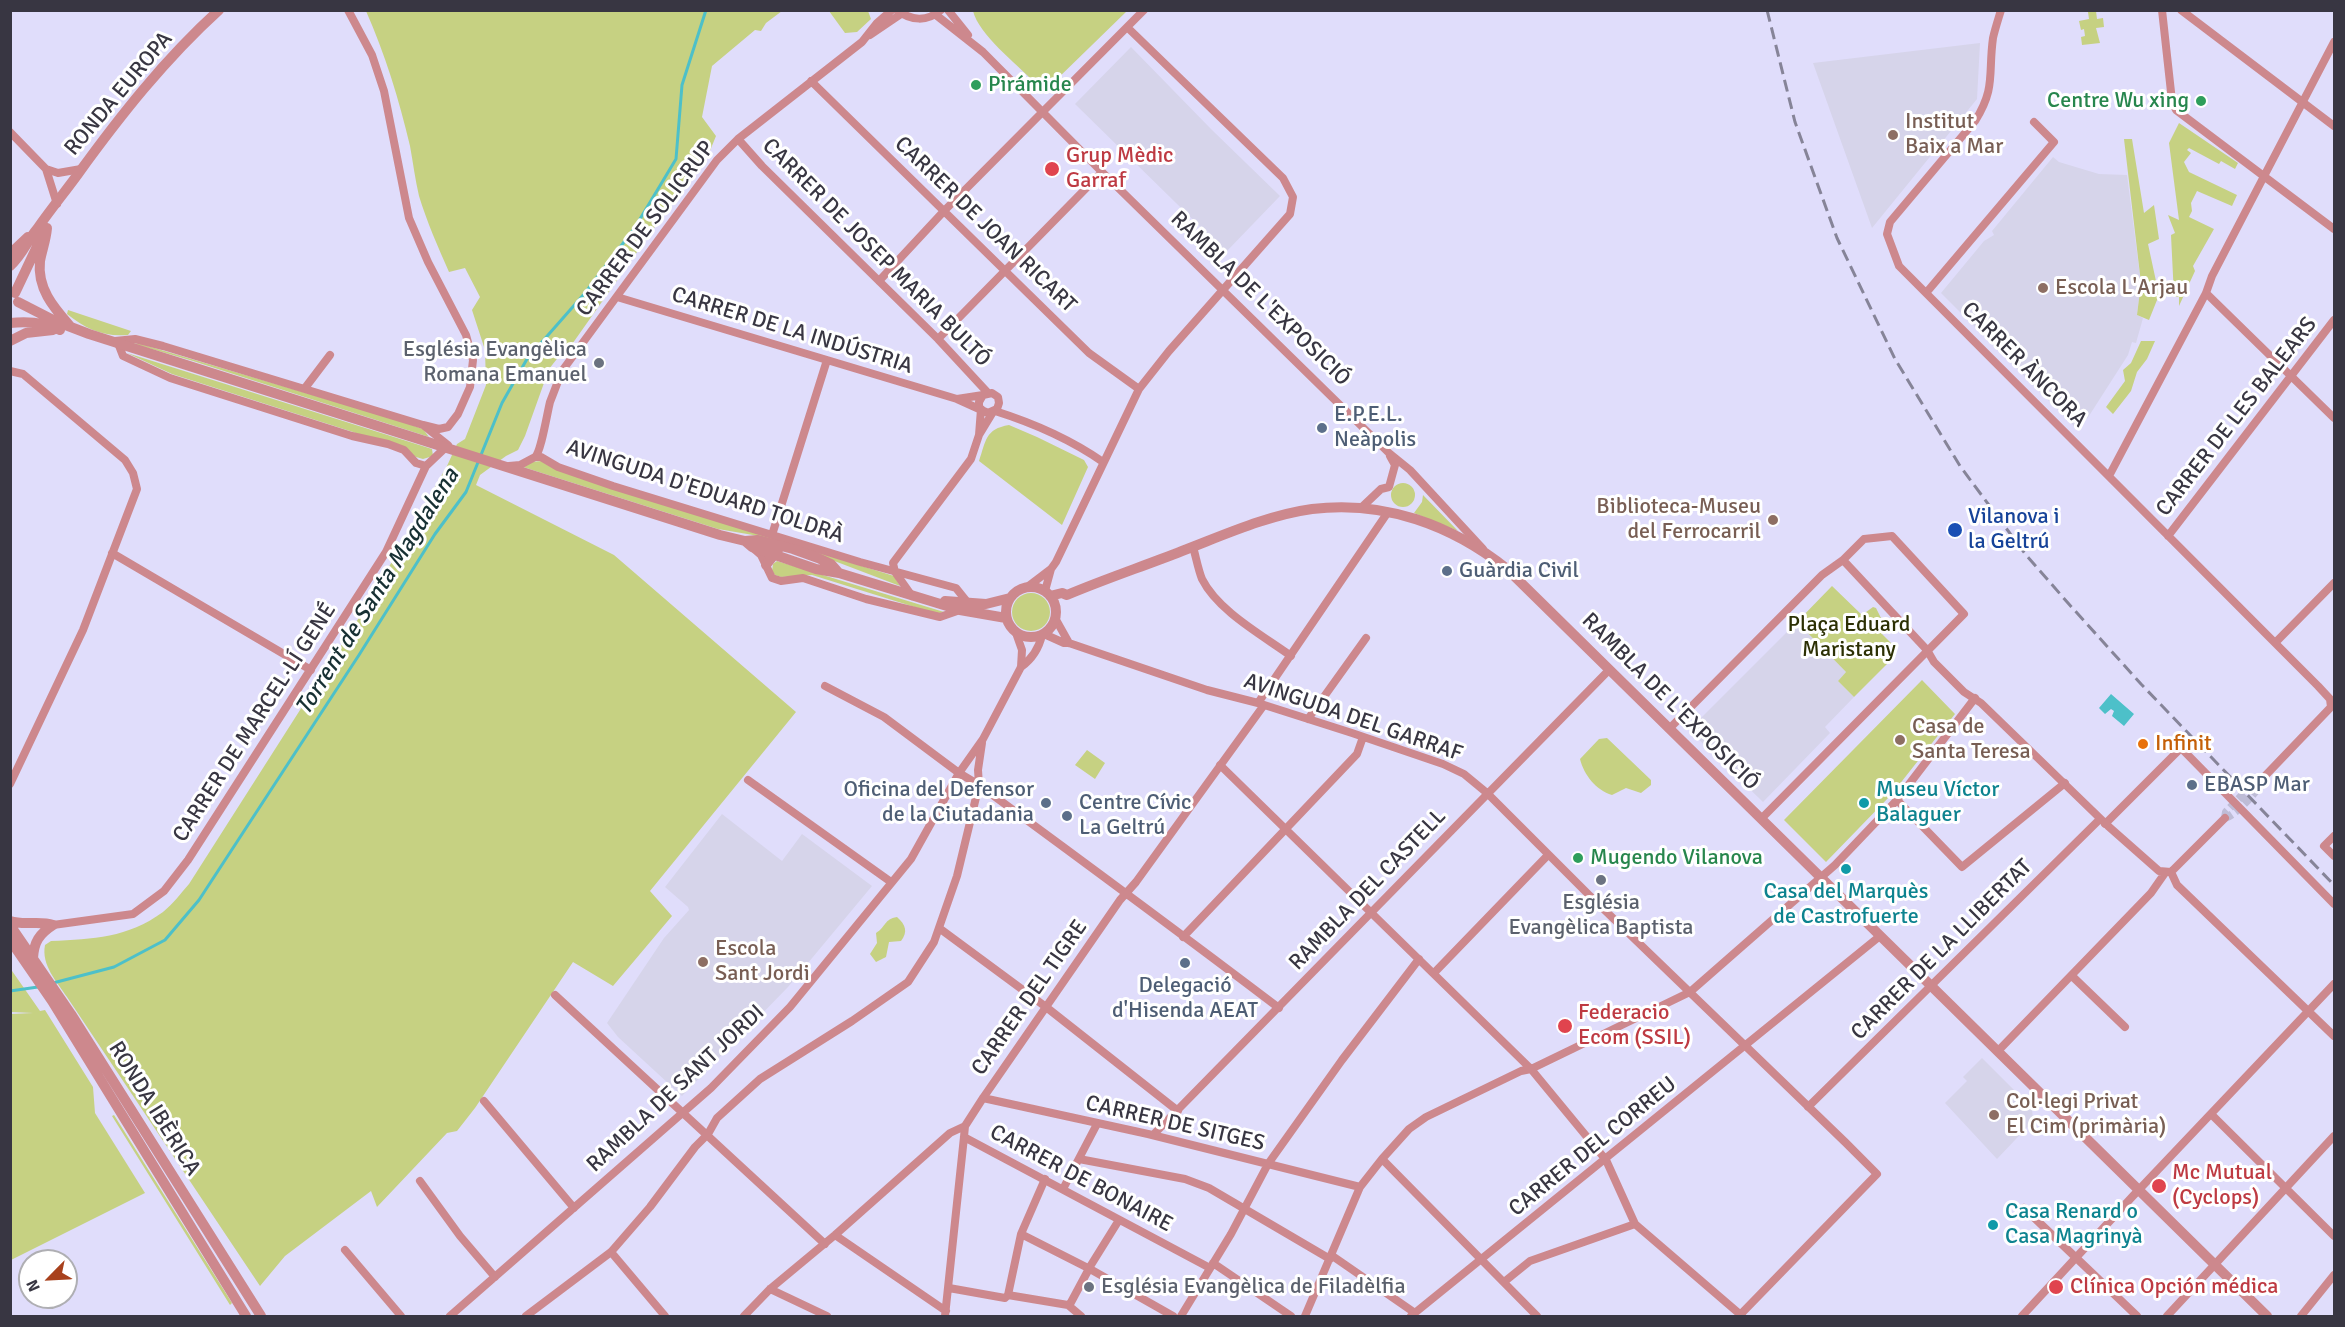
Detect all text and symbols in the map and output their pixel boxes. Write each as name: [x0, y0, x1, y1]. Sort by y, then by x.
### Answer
street label: RONDA EUROPA: [59, 27, 179, 161]
place label: Pirámide: [988, 72, 1072, 98]
marker: Pirámide: [969, 78, 983, 92]
place label: Centre Wu xing: [2047, 88, 2189, 114]
marker: Centre Wu xing: [2194, 94, 2208, 108]
place label: Institut Baix a Mar: [1905, 109, 2003, 160]
marker: Institut Baix a Mar: [1886, 128, 1900, 142]
street label: CARRER DE JOAN RICART: [889, 131, 1081, 319]
street label: CARRER DE JOSEP MARIA BULTÓ: [756, 133, 996, 373]
street label: CARRER DE SOLICRUP: [571, 136, 721, 322]
place label: Grup Mèdic Garraf: [1066, 143, 1173, 194]
marker: Grup Mèdic Garraf: [1043, 160, 1061, 178]
street label: RAMBLA DE L'EXPOSICIÓ: [1165, 206, 1355, 392]
place label: Escola L'Arjau: [2055, 275, 2188, 301]
marker: Escola L'Arjau: [2036, 281, 2050, 295]
street label: CARRER DE LA INDÚSTRIA: [668, 282, 916, 380]
street label: CARRER ÀNCORA: [1956, 297, 2092, 433]
street label: CARRER DE LES BALEARS: [2151, 312, 2323, 522]
place label: Església Evangèlica Romana Emanuel: [403, 337, 587, 388]
marker: Església Evangèlica Romana Emanuel: [592, 356, 606, 370]
place label: E.P.E.L. Neàpolis: [1334, 402, 1416, 454]
marker: E.P.E.L. Neàpolis: [1315, 421, 1329, 435]
street label: AVINGUDA D'EDUARD TOLDRÀ: [563, 435, 847, 549]
water label: Torrent de Santa Magdalena: [290, 463, 466, 721]
place label: Biblioteca-Museu del Ferrocarril: [1596, 494, 1761, 546]
place label: Vilanova i la Geltrú: [1968, 504, 2059, 556]
marker: Biblioteca-Museu del Ferrocarril: [1766, 513, 1780, 527]
marker: Vilanova i la Geltrú: [1946, 521, 1964, 539]
place label: Guàrdia Civil: [1459, 558, 1579, 584]
marker: Guàrdia Civil: [1440, 564, 1454, 578]
street label: CARRER DE MARCEL·LÍ GENÉ: [168, 599, 342, 847]
street label: RAMBLA DE L'EXPOSICIÓ: [1576, 608, 1764, 796]
park label: Plaça Eduard Maristany: [1787, 612, 1911, 664]
street label: AVINGUDA DEL GARRAF: [1240, 668, 1466, 768]
place label: Casa de Santa Teresa: [1912, 714, 2031, 766]
place label: Infinit: [2155, 731, 2212, 757]
marker: Casa de Santa Teresa: [1893, 733, 1907, 747]
marker: Infinit: [2136, 737, 2150, 751]
place label: EBASP Mar: [2204, 772, 2310, 798]
place label: Oficina del Defensor de la Ciutadania: [844, 777, 1034, 828]
place label: Museu Víctor Balaguer: [1876, 777, 1999, 828]
marker: EBASP Mar: [2185, 778, 2199, 792]
place label: Centre Cívic La Geltrú: [1079, 790, 1191, 842]
marker: Oficina del Defensor de la Ciutadania: [1039, 796, 1053, 810]
marker: Museu Víctor Balaguer: [1857, 796, 1871, 810]
street label: RAMBLA DEL CASTELL: [1284, 804, 1452, 976]
marker: Centre Cívic La Geltrú: [1060, 809, 1074, 823]
place label: Mugendo Vilanova: [1590, 845, 1763, 871]
marker: Mugendo Vilanova: [1571, 851, 1585, 865]
street label: CARRER DE LA LLIBERTAT: [1846, 854, 2038, 1046]
marker: Casa del Marquès de Castrofuerte: [1839, 862, 1853, 876]
marker: Església Evangèlica Baptista: [1594, 873, 1608, 887]
place label: Casa del Marquès de Castrofuerte: [1764, 879, 1928, 930]
place label: Església Evangèlica Baptista: [1509, 890, 1693, 942]
street label: CARRER DEL TIGRE: [967, 915, 1093, 1081]
place label: Escola Sant Jordi: [715, 936, 810, 987]
marker: Escola Sant Jordi: [696, 955, 710, 969]
marker: Delegació d'Hisenda AEAT: [1178, 956, 1192, 970]
place label: Delegació d'Hisenda AEAT: [1112, 973, 1258, 1024]
street label: RAMBLA DE SANT JORDI: [582, 1000, 770, 1178]
place label: Federacio Ecom (SSIL): [1578, 1000, 1691, 1052]
marker: Federacio Ecom (SSIL): [1556, 1017, 1574, 1035]
street label: RONDA IBÈRICA: [102, 1037, 206, 1181]
street label: CARRER DEL CORREU: [1504, 1071, 1682, 1223]
place label: Col·legi Privat El Cim (primària): [2006, 1089, 2166, 1140]
street label: CARRER DE SITGES: [1083, 1091, 1267, 1157]
marker: Col·legi Privat El Cim (primària): [1987, 1108, 2001, 1122]
street label: CARRER DE BONAIRE: [985, 1120, 1177, 1238]
place label: Mc Mutual (Cyclops): [2172, 1160, 2272, 1212]
marker: Mc Mutual (Cyclops): [2150, 1177, 2168, 1195]
place label: Casa Renard o Casa Magrinyà: [2005, 1199, 2143, 1250]
marker: Casa Renard o Casa Magrinyà: [1986, 1218, 2000, 1232]
north arrow: [18, 1249, 78, 1309]
place label: Església Evangèlica de Filadèlfia: [1101, 1274, 1406, 1300]
place label: Clínica Opción médica: [2070, 1274, 2279, 1300]
text: N: [22, 1276, 45, 1295]
marker: Clínica Opción médica: [2047, 1278, 2065, 1296]
marker: Església Evangèlica de Filadèlfia: [1082, 1280, 1096, 1294]

